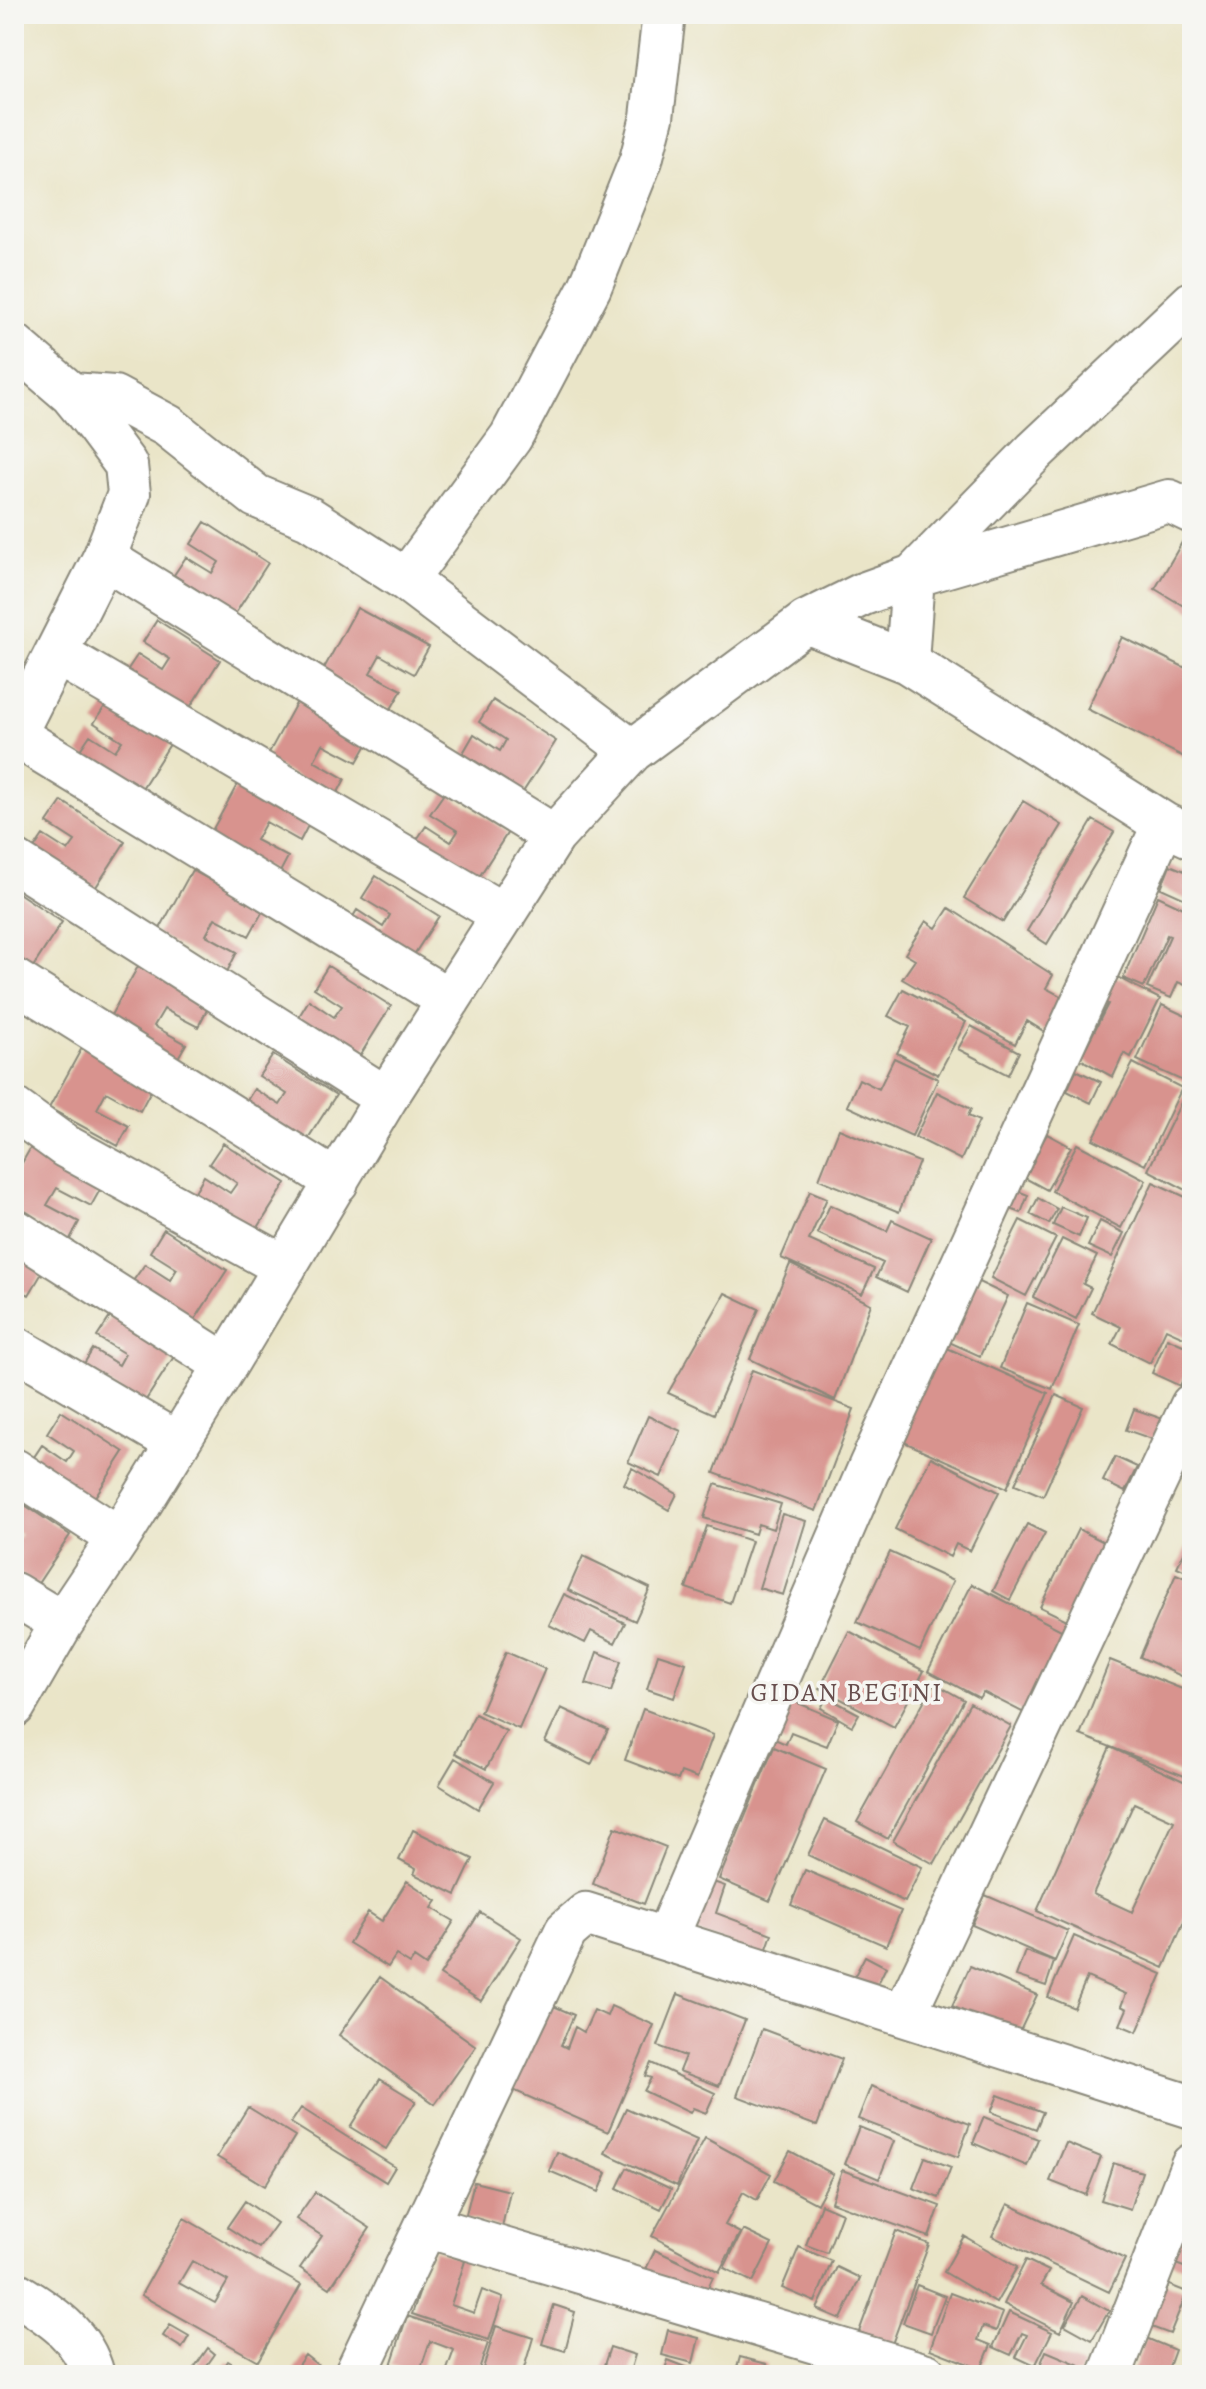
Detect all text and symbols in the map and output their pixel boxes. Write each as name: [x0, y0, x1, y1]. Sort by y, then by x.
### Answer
district label: GIDAN BEGINI: [751, 1675, 943, 1710]

